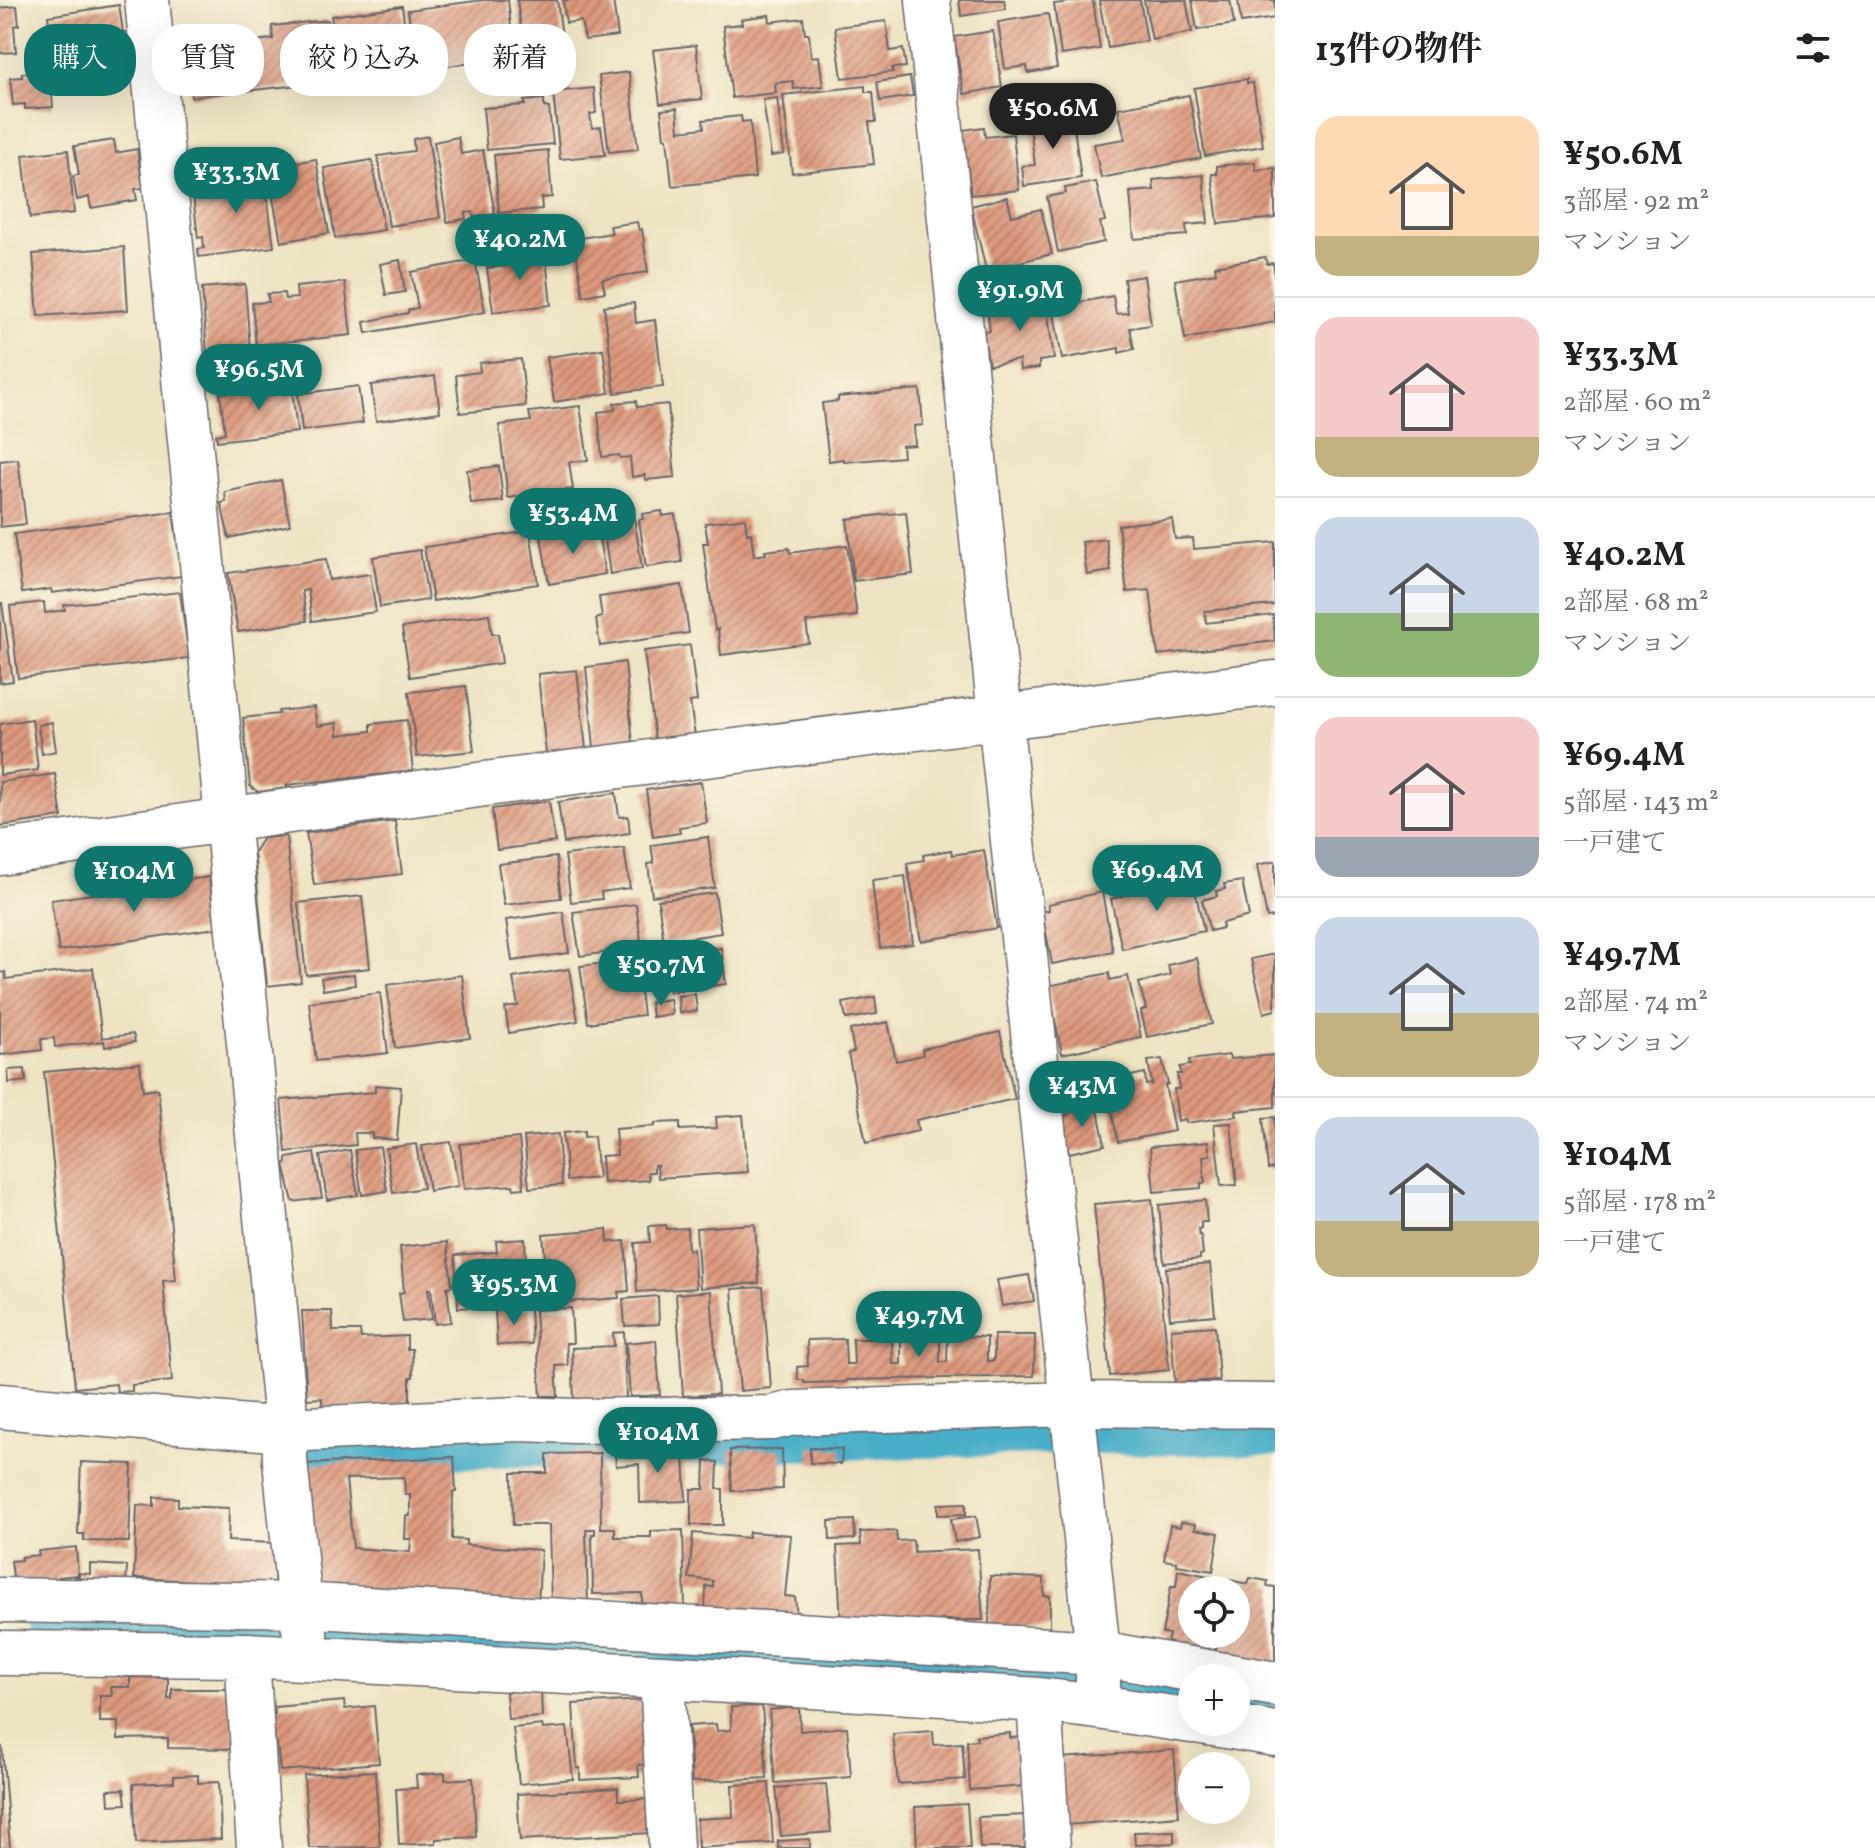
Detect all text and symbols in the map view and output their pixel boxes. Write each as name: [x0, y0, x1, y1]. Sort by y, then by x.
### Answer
chip: 購入: [24, 24, 136, 96]
chip: 賃貸: [152, 24, 264, 96]
chip: 絞り込み: [280, 24, 448, 96]
chip: 新着: [464, 24, 576, 96]
icon: filters: [1791, 26, 1835, 70]
text: 13件の物件: [1315, 28, 1482, 75]
pin: ¥50.6M: [988, 83, 1118, 151]
text: ¥50.6M: [1007, 91, 1099, 127]
text: ¥50.6M: [1563, 132, 1683, 179]
pin: ¥33.3M: [171, 147, 301, 215]
icon: home: [1379, 148, 1475, 244]
text: ¥33.3M: [192, 155, 280, 191]
text: 3部屋 · 92 m²: [1563, 184, 1709, 220]
pin: ¥40.2M: [455, 214, 585, 282]
text: ¥40.2M: [473, 222, 567, 258]
text: マンション: [1563, 225, 1692, 261]
pin: ¥91.9M: [955, 265, 1085, 333]
text: ¥91.9M: [976, 273, 1064, 309]
text: ¥33.3M: [1563, 333, 1678, 380]
pin: ¥96.5M: [194, 344, 324, 412]
icon: home: [1379, 349, 1475, 445]
text: ¥96.5M: [214, 352, 304, 388]
text: 2部屋 · 60 m²: [1563, 385, 1711, 421]
text: マンション: [1563, 426, 1692, 462]
pin: ¥53.4M: [508, 488, 638, 556]
text: ¥53.4M: [528, 496, 618, 532]
text: ¥40.2M: [1563, 533, 1686, 580]
icon: home: [1379, 549, 1475, 645]
text: 2部屋 · 68 m²: [1563, 585, 1709, 621]
text: マンション: [1563, 626, 1692, 662]
text: ¥69.4M: [1563, 733, 1685, 780]
icon: home: [1379, 749, 1475, 845]
text: 5部屋 · 143 m²: [1563, 785, 1719, 821]
text: 一戸建て: [1563, 826, 1667, 862]
pin: ¥69.4M: [1092, 845, 1222, 913]
pin: ¥104M: [78, 846, 190, 914]
text: ¥69.4M: [1110, 853, 1204, 889]
text: ¥104M: [92, 854, 176, 890]
text: ¥49.7M: [1563, 933, 1681, 980]
pin: ¥50.7M: [596, 940, 726, 1008]
text: ¥50.7M: [617, 948, 705, 984]
icon: home: [1379, 949, 1475, 1045]
text: 2部屋 · 74 m²: [1563, 985, 1708, 1021]
text: マンション: [1563, 1026, 1692, 1062]
pin: ¥43M: [1035, 1061, 1129, 1129]
text: ¥43M: [1047, 1069, 1117, 1105]
text: ¥104M: [1563, 1133, 1672, 1180]
icon: home: [1379, 1149, 1475, 1245]
text: 5部屋 · 178 m²: [1563, 1185, 1716, 1221]
text: 一戸建て: [1563, 1226, 1667, 1262]
pin: ¥95.3M: [449, 1259, 579, 1327]
text: ¥95.3M: [470, 1267, 558, 1303]
pin: ¥49.7M: [854, 1291, 984, 1359]
text: ¥49.7M: [874, 1299, 964, 1335]
pin: ¥104M: [602, 1407, 714, 1475]
text: ¥104M: [616, 1415, 700, 1451]
map controls: [1178, 1576, 1250, 1824]
button: locate: [1178, 1576, 1250, 1648]
button: +: [1178, 1664, 1250, 1736]
button: −: [1178, 1752, 1250, 1824]

